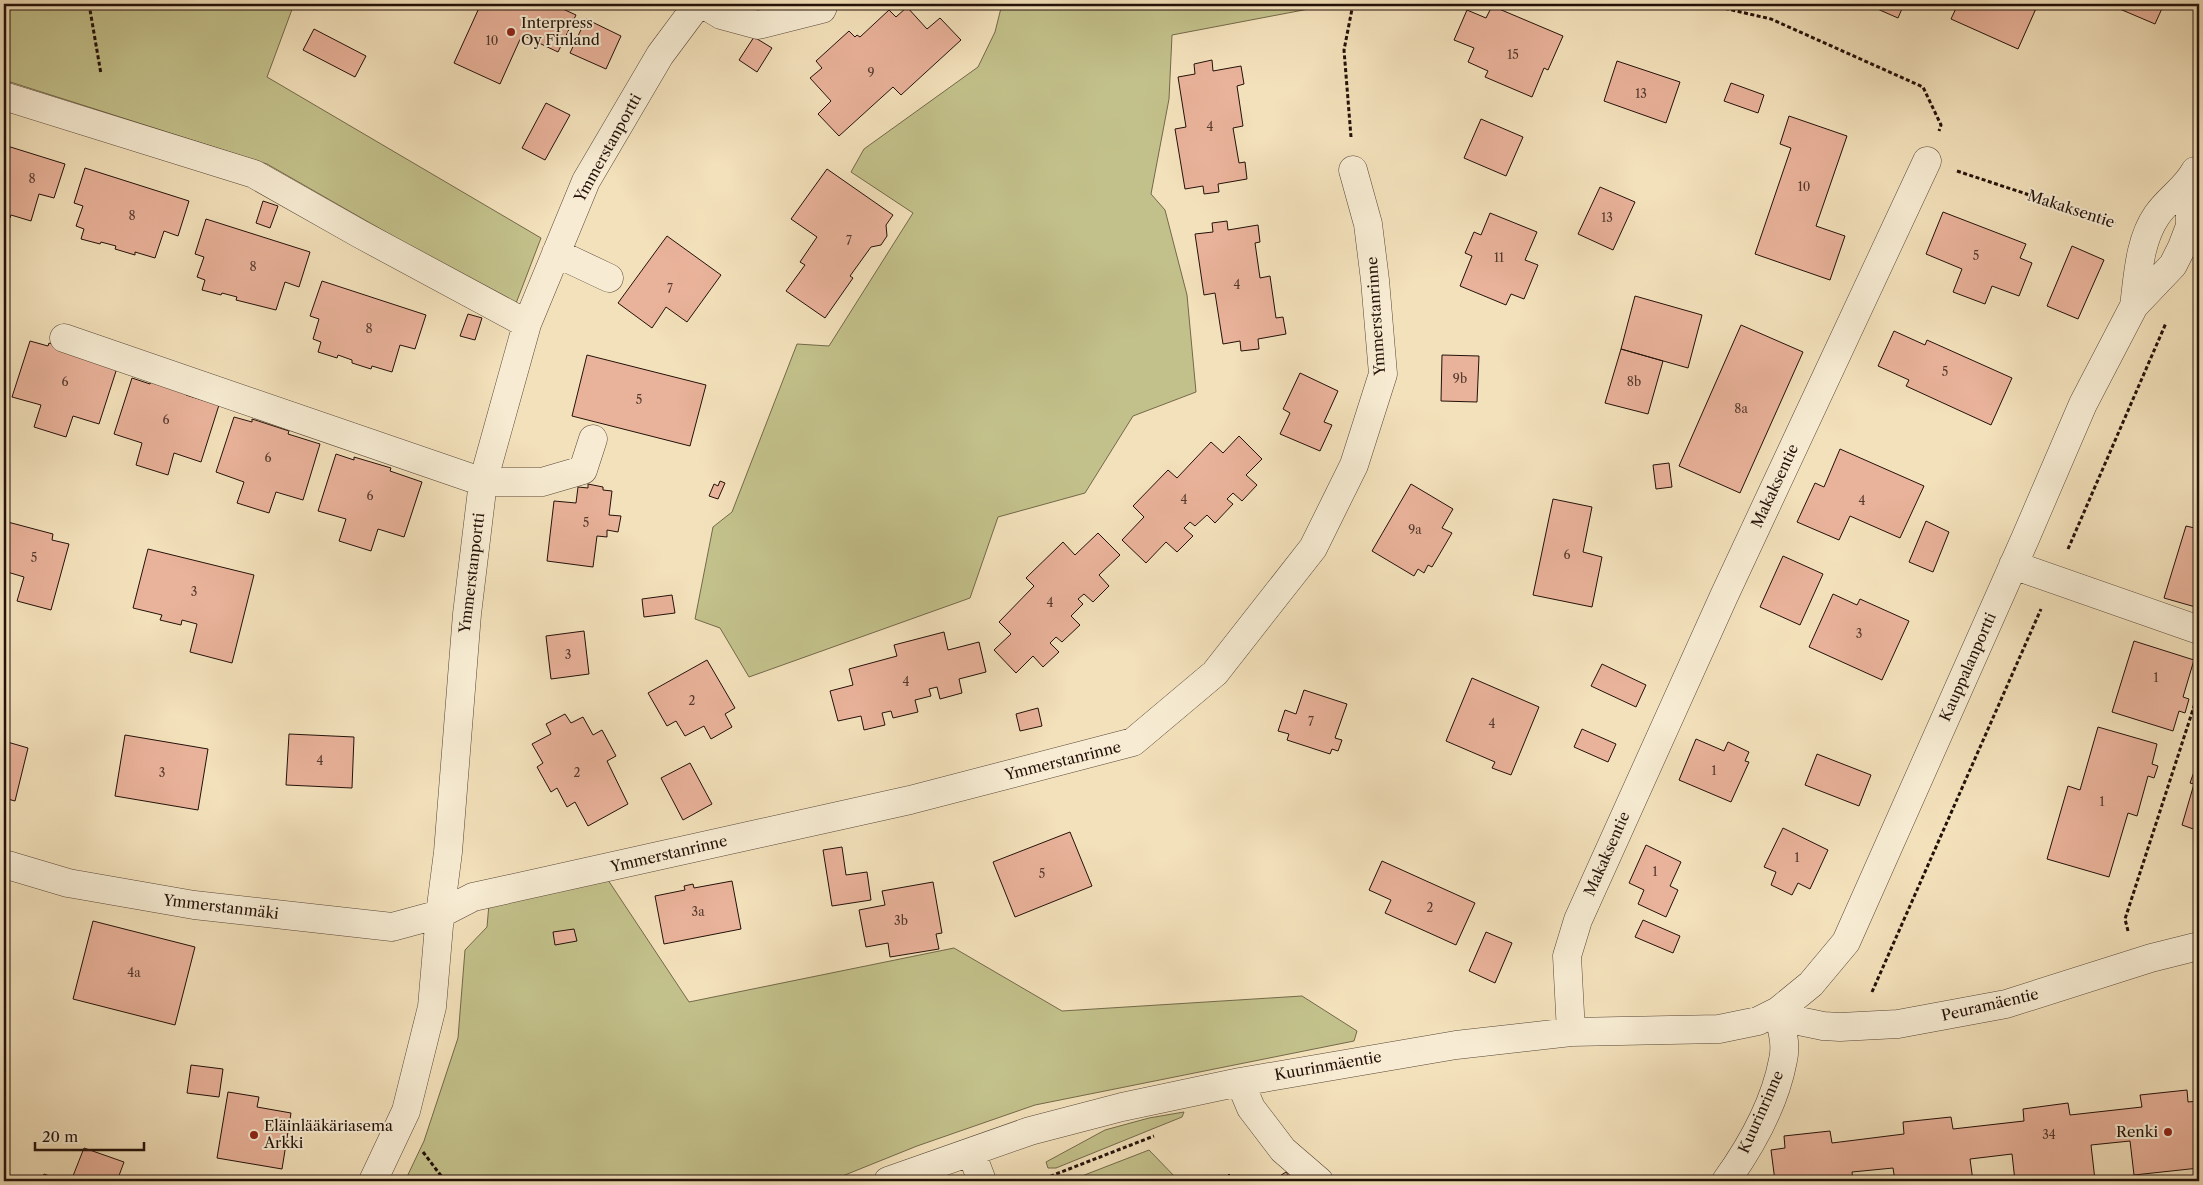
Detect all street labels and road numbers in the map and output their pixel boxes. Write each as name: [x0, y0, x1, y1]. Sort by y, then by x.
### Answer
street label: Ymmerstanportti: [569, 90, 645, 206]
street label: Makaksentie: [2025, 186, 2117, 232]
street label: Ymmerstanrinne: [1362, 256, 1389, 377]
street label: Makaksentie: [1747, 441, 1802, 531]
street label: Ymmerstanportti: [455, 511, 488, 635]
street label: Kauppalanportti: [1935, 609, 2000, 724]
street label: Ymmerstanrinne: [1002, 737, 1123, 784]
street label: Makaksentie: [1579, 809, 1634, 899]
street label: Ymmerstanrinne: [608, 831, 729, 876]
street label: Ymmerstanmäki: [161, 890, 280, 923]
street label: Peuramäentie: [1939, 984, 2040, 1025]
street label: Kuurinmäentie: [1273, 1047, 1383, 1084]
street label: Kuurinrinne: [1734, 1068, 1787, 1156]

